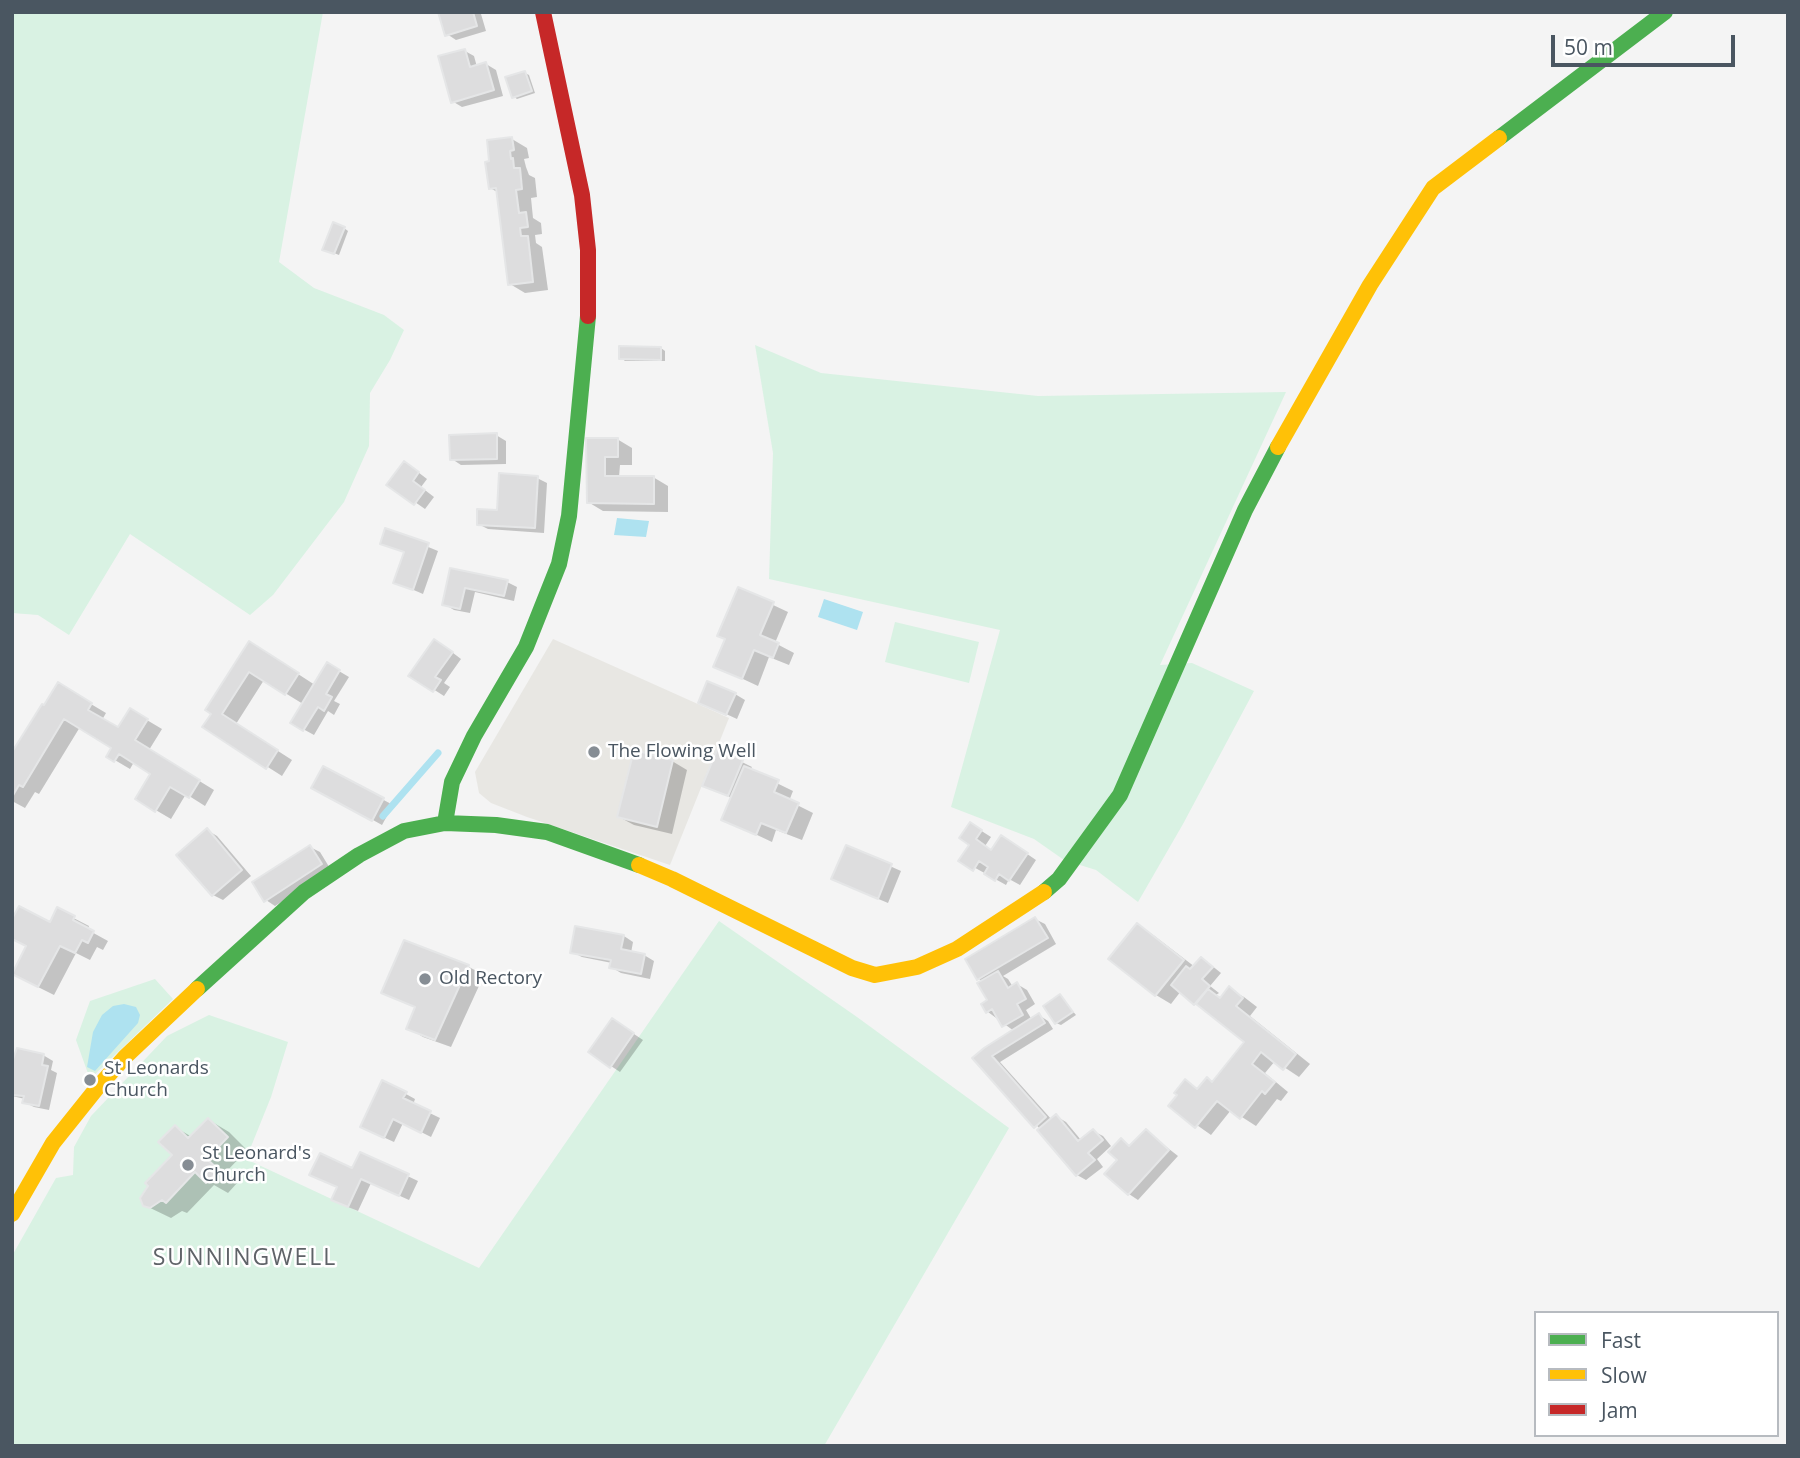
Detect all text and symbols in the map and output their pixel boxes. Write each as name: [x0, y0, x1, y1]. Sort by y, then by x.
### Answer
scale bar: [1555, 21, 1739, 65]
text: 50 m: [1564, 33, 1613, 61]
place label: The Flowing Well: [608, 741, 756, 763]
marker: The Flowing Well: [586, 744, 602, 760]
place label: Old Rectory: [439, 968, 542, 990]
marker: Old Rectory: [417, 971, 433, 987]
place label: St Leonards Church: [104, 1058, 209, 1102]
marker: St Leonards Church: [82, 1072, 98, 1088]
place label: St Leonard's Church: [202, 1143, 311, 1187]
marker: St Leonard's Church: [180, 1157, 196, 1173]
district label: SUNNINGWELL: [154, 1244, 336, 1272]
legend: [1534, 1311, 1779, 1437]
text: Fast: [1601, 1326, 1641, 1354]
text: Slow: [1601, 1361, 1647, 1389]
text: Jam: [1601, 1396, 1638, 1424]

